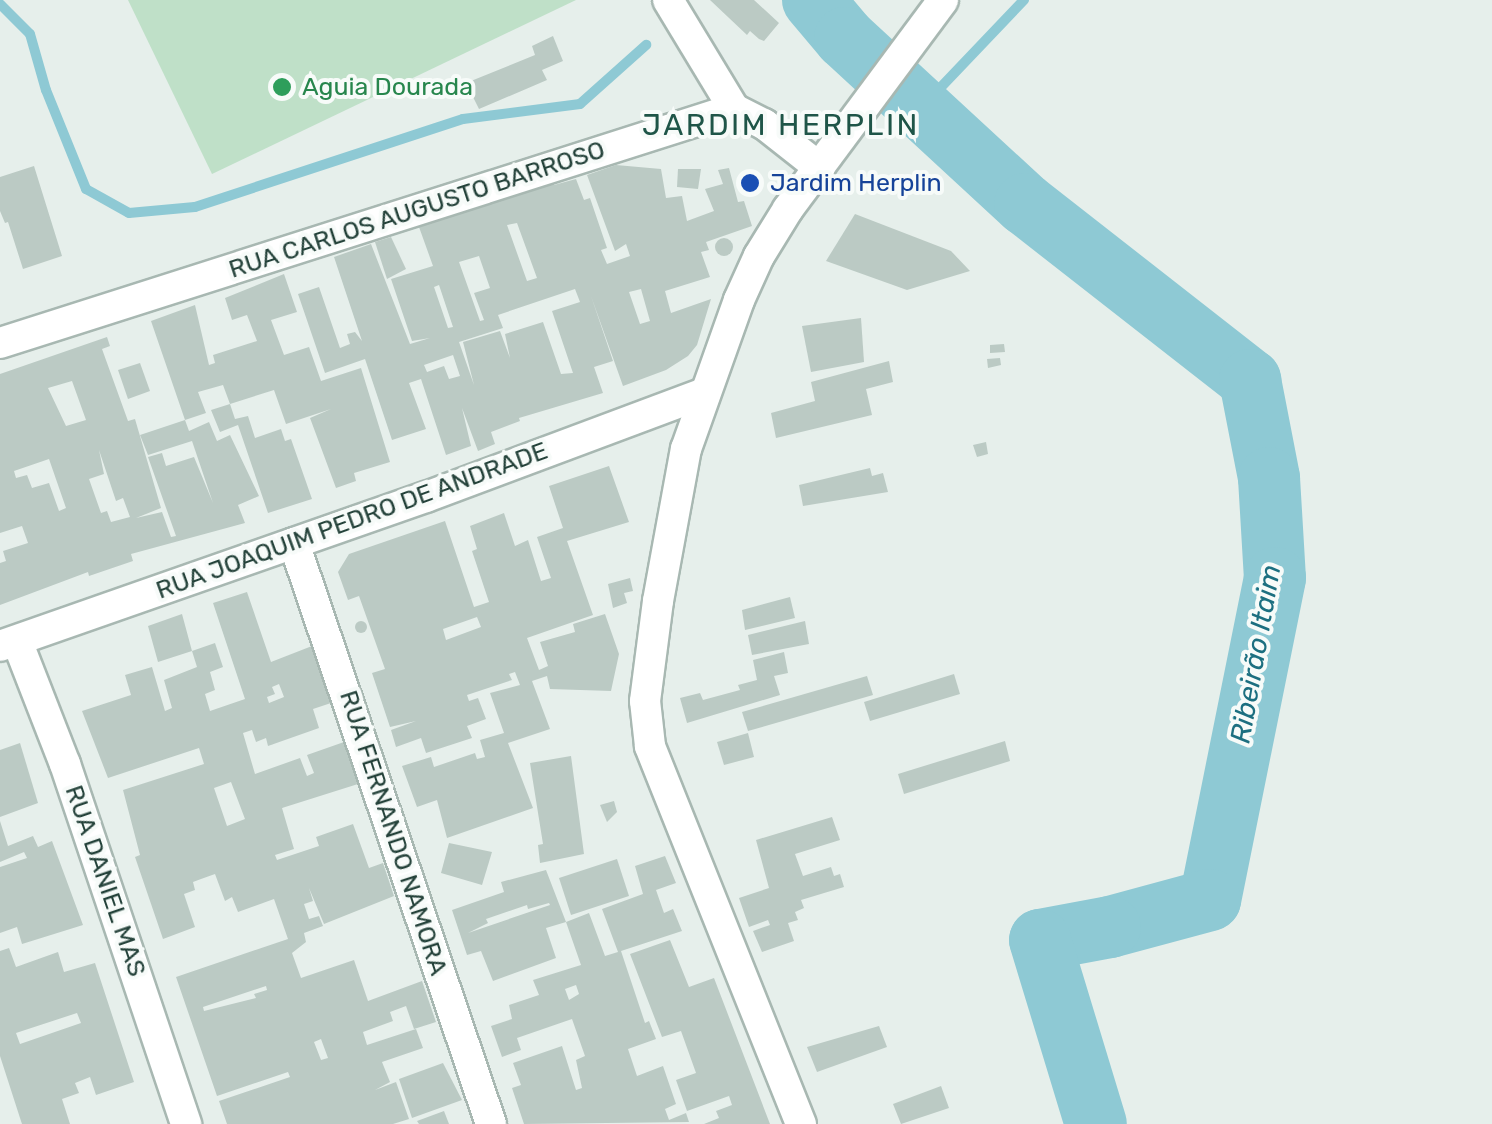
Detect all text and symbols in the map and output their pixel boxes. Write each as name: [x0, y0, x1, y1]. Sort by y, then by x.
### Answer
place label: Aguia Dourada: [302, 72, 473, 102]
marker: Aguia Dourada: [271, 76, 293, 98]
district label: JARDIM HERPLIN: [642, 107, 920, 143]
street label: RUA CARLOS AUGUSTO BARROSO: [225, 135, 609, 285]
place label: Jardim Herplin: [770, 168, 942, 198]
marker: Jardim Herplin: [739, 172, 761, 194]
street label: RUA JOAQUIM PEDRO DE ANDRADE: [152, 436, 552, 606]
water label: Ribeirão Itaim: [1224, 562, 1288, 746]
street label: RUA FERNANDO NAMORA: [333, 686, 453, 980]
street label: RUA DANIEL MAS: [58, 781, 152, 981]

